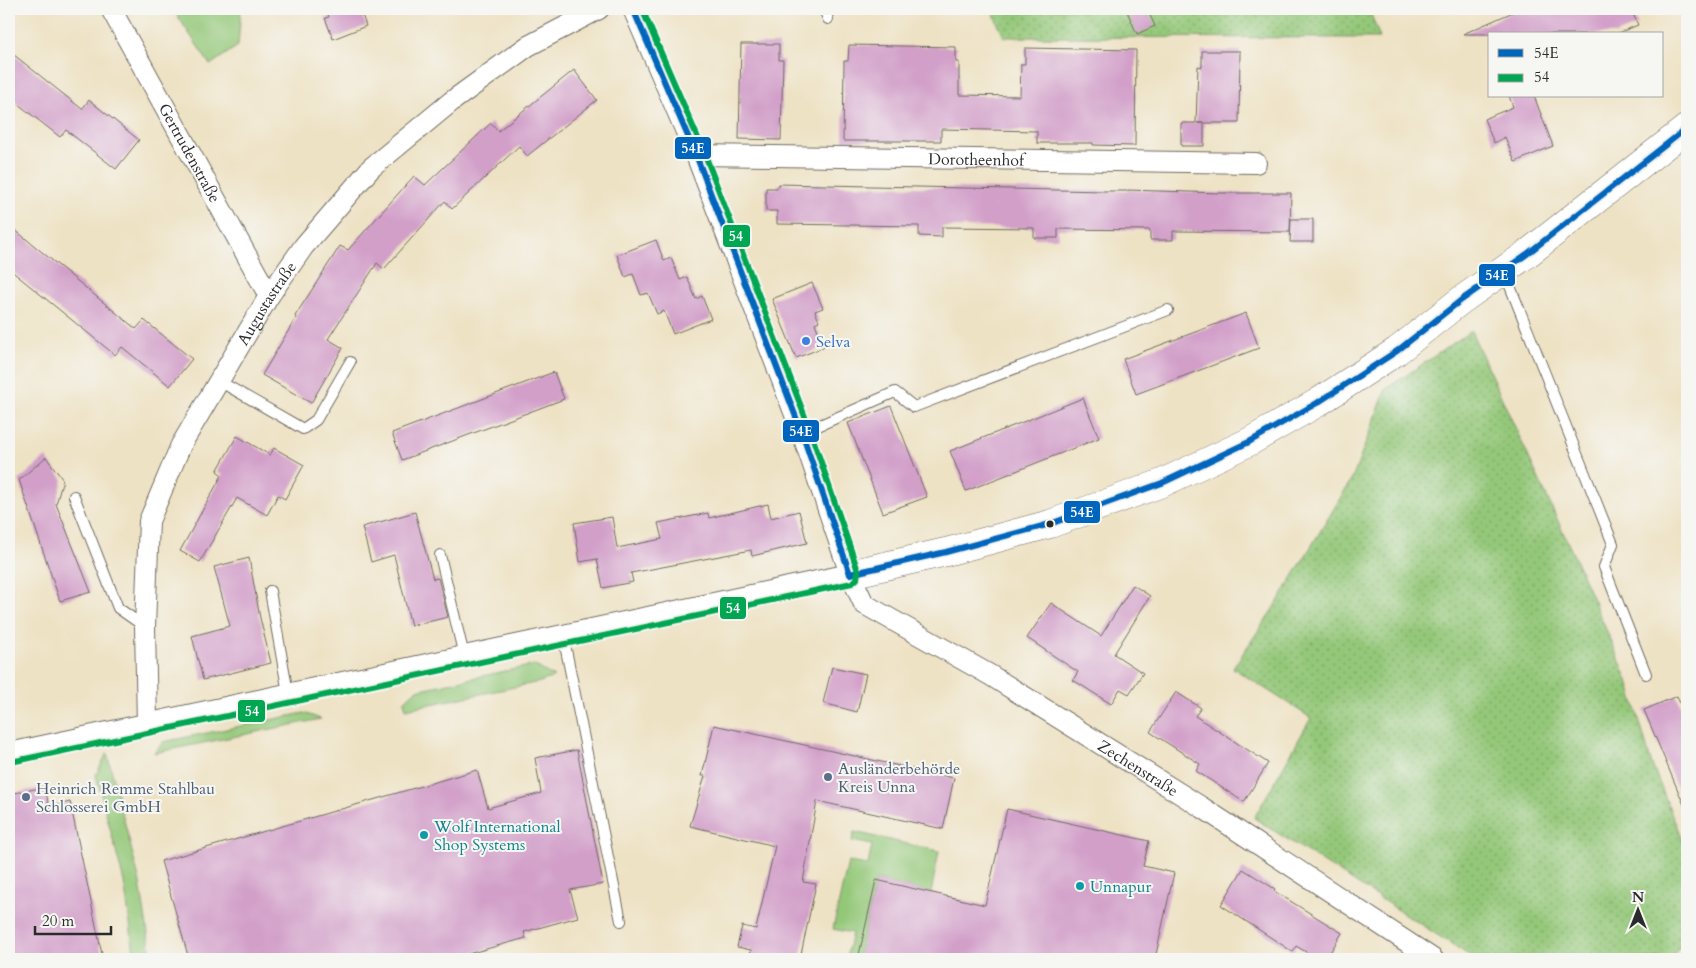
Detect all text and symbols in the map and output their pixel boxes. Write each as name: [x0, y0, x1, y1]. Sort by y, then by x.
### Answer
legend: [1488, 32, 1664, 98]
text: 54E: [1534, 43, 1559, 63]
text: 54: [1534, 67, 1550, 87]
street label: Gertrudenstraße: [153, 100, 225, 207]
line badge: 54E: [674, 136, 712, 160]
text: 54E: [681, 139, 705, 158]
street label: Dorotheenhof: [928, 148, 1027, 172]
line badge: 54: [722, 224, 751, 248]
text: 54: [729, 227, 743, 246]
street label: Augustastraße: [232, 257, 302, 350]
line badge: 54E: [1478, 263, 1516, 287]
text: 54E: [1485, 266, 1509, 285]
place label: Selva: [816, 331, 850, 353]
marker: Selva: [800, 335, 812, 347]
line badge: 54E: [782, 419, 820, 443]
text: 54E: [789, 422, 813, 441]
line badge: 54E: [1063, 500, 1101, 524]
text: 54E: [1070, 503, 1094, 522]
unlabelled marker: [1045, 519, 1055, 529]
line badge: 54: [719, 596, 747, 620]
text: 54: [726, 599, 740, 618]
line badge: 54: [237, 699, 266, 723]
text: 54: [245, 702, 259, 721]
street label: Zechenstraße: [1093, 735, 1182, 802]
place label: Ausländerbehörde Kreis Unna: [838, 758, 960, 798]
marker: Ausländerbehörde Kreis Unna: [822, 771, 834, 783]
place label: Heinrich Remme Stahlbau Schlosserei GmbH: [36, 778, 215, 818]
marker: Heinrich Remme Stahlbau Schlosserei GmbH: [20, 791, 32, 803]
place label: Wolf International Shop Systems: [433, 816, 561, 856]
marker: Wolf International Shop Systems: [418, 829, 430, 841]
place label: Unnapur: [1090, 876, 1151, 898]
marker: Unnapur: [1074, 880, 1086, 892]
north arrow: [1614, 886, 1664, 936]
text: N: [1632, 888, 1644, 907]
scale bar: [35, 903, 111, 935]
text: 20 m: [42, 911, 74, 931]

